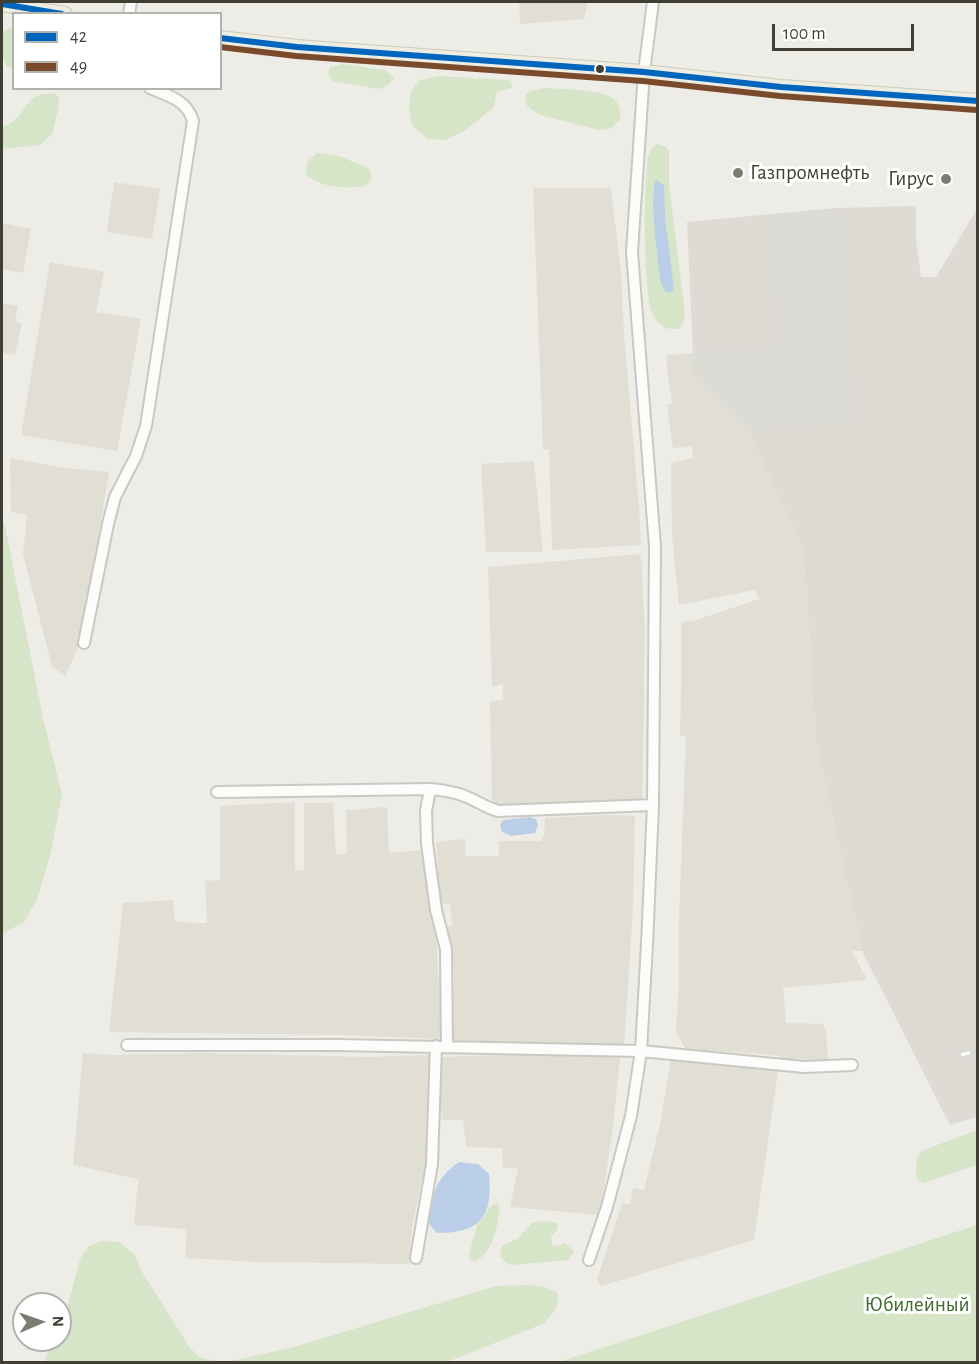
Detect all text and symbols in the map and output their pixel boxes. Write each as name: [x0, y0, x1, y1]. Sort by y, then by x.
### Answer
legend: [12, 12, 222, 90]
scale bar: [775, 12, 918, 50]
text: 100 m: [783, 25, 826, 43]
text: 42: [70, 28, 87, 46]
text: 49: [70, 58, 87, 76]
unlabelled marker: [594, 63, 606, 75]
place label: Газпромнефть: [750, 160, 869, 186]
marker: Газпромнефть: [731, 166, 745, 180]
place label: Гирус: [888, 166, 934, 192]
marker: Гирус: [939, 172, 953, 186]
north arrow: [12, 1292, 72, 1352]
park label: Юбилейный: [864, 1292, 970, 1318]
text: N: [50, 1316, 66, 1327]

